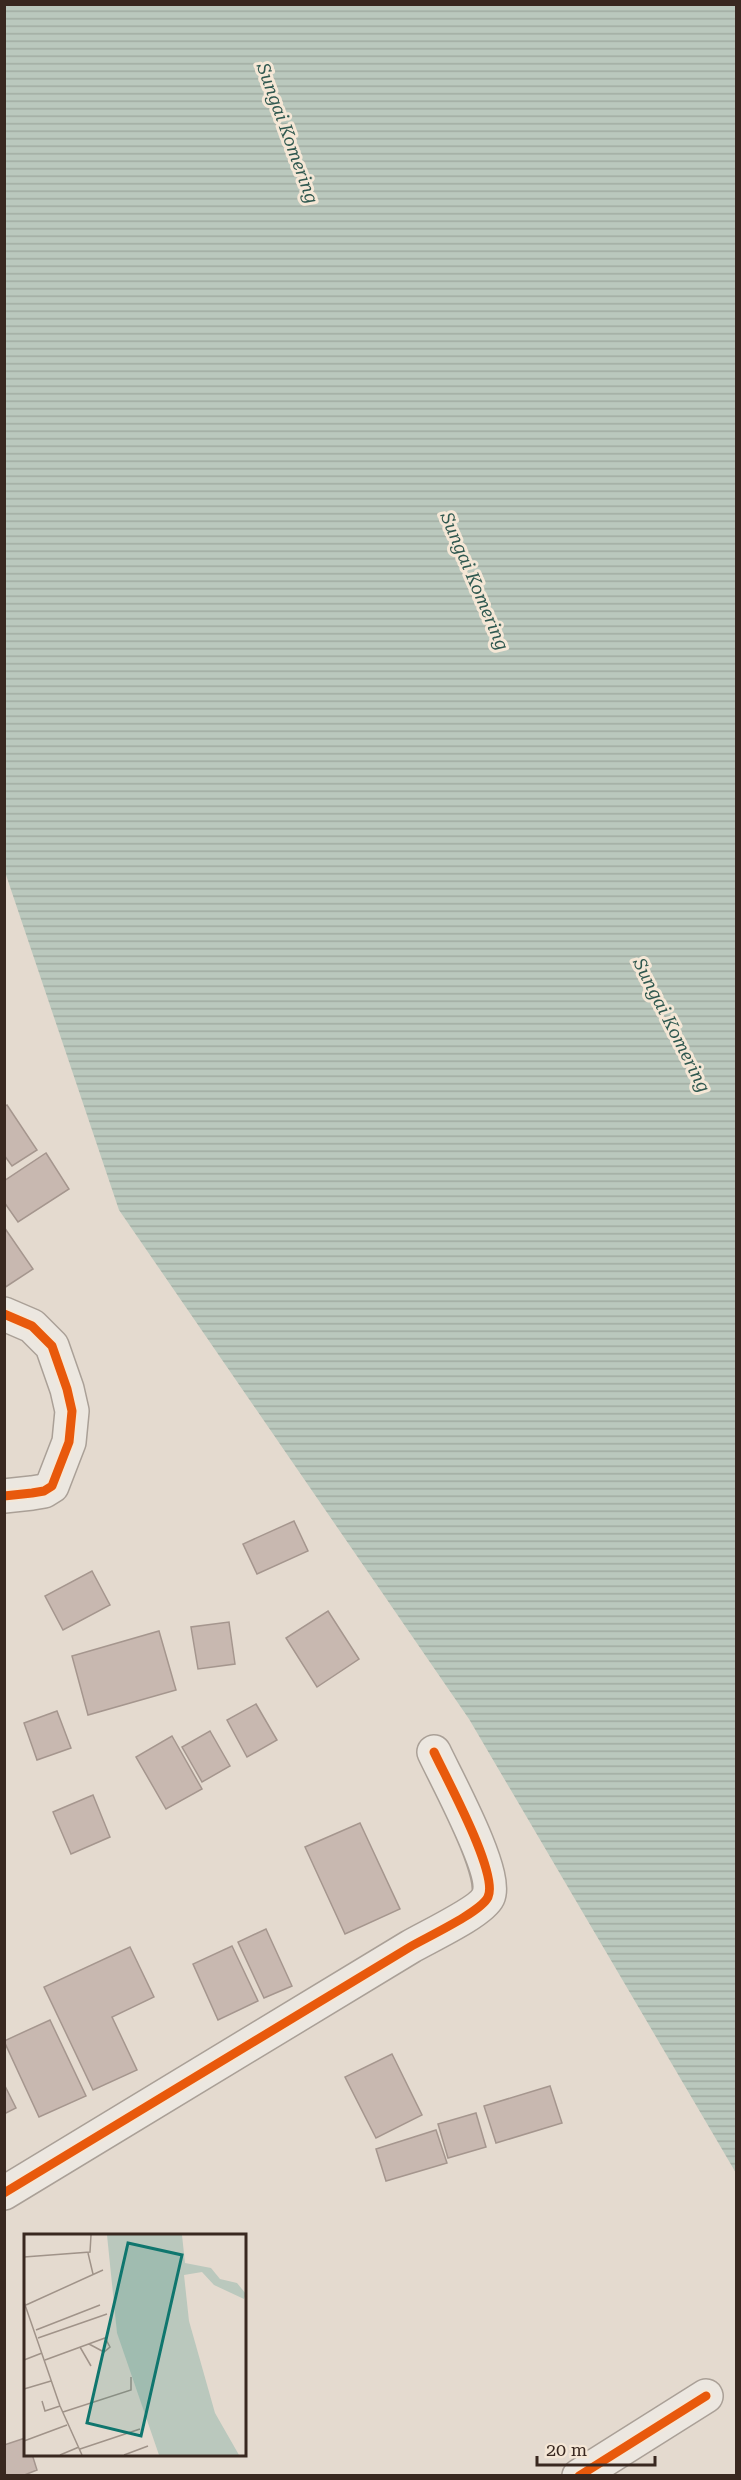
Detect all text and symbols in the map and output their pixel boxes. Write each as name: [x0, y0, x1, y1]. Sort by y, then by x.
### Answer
water label: Sungai Komering: [253, 59, 323, 206]
water label: Sungai Komering: [436, 508, 514, 653]
water label: Sungai Komering: [629, 953, 715, 1096]
inset map: [24, 2234, 246, 2456]
scale bar: [537, 2429, 656, 2467]
text: 20 m: [546, 2439, 587, 2460]

